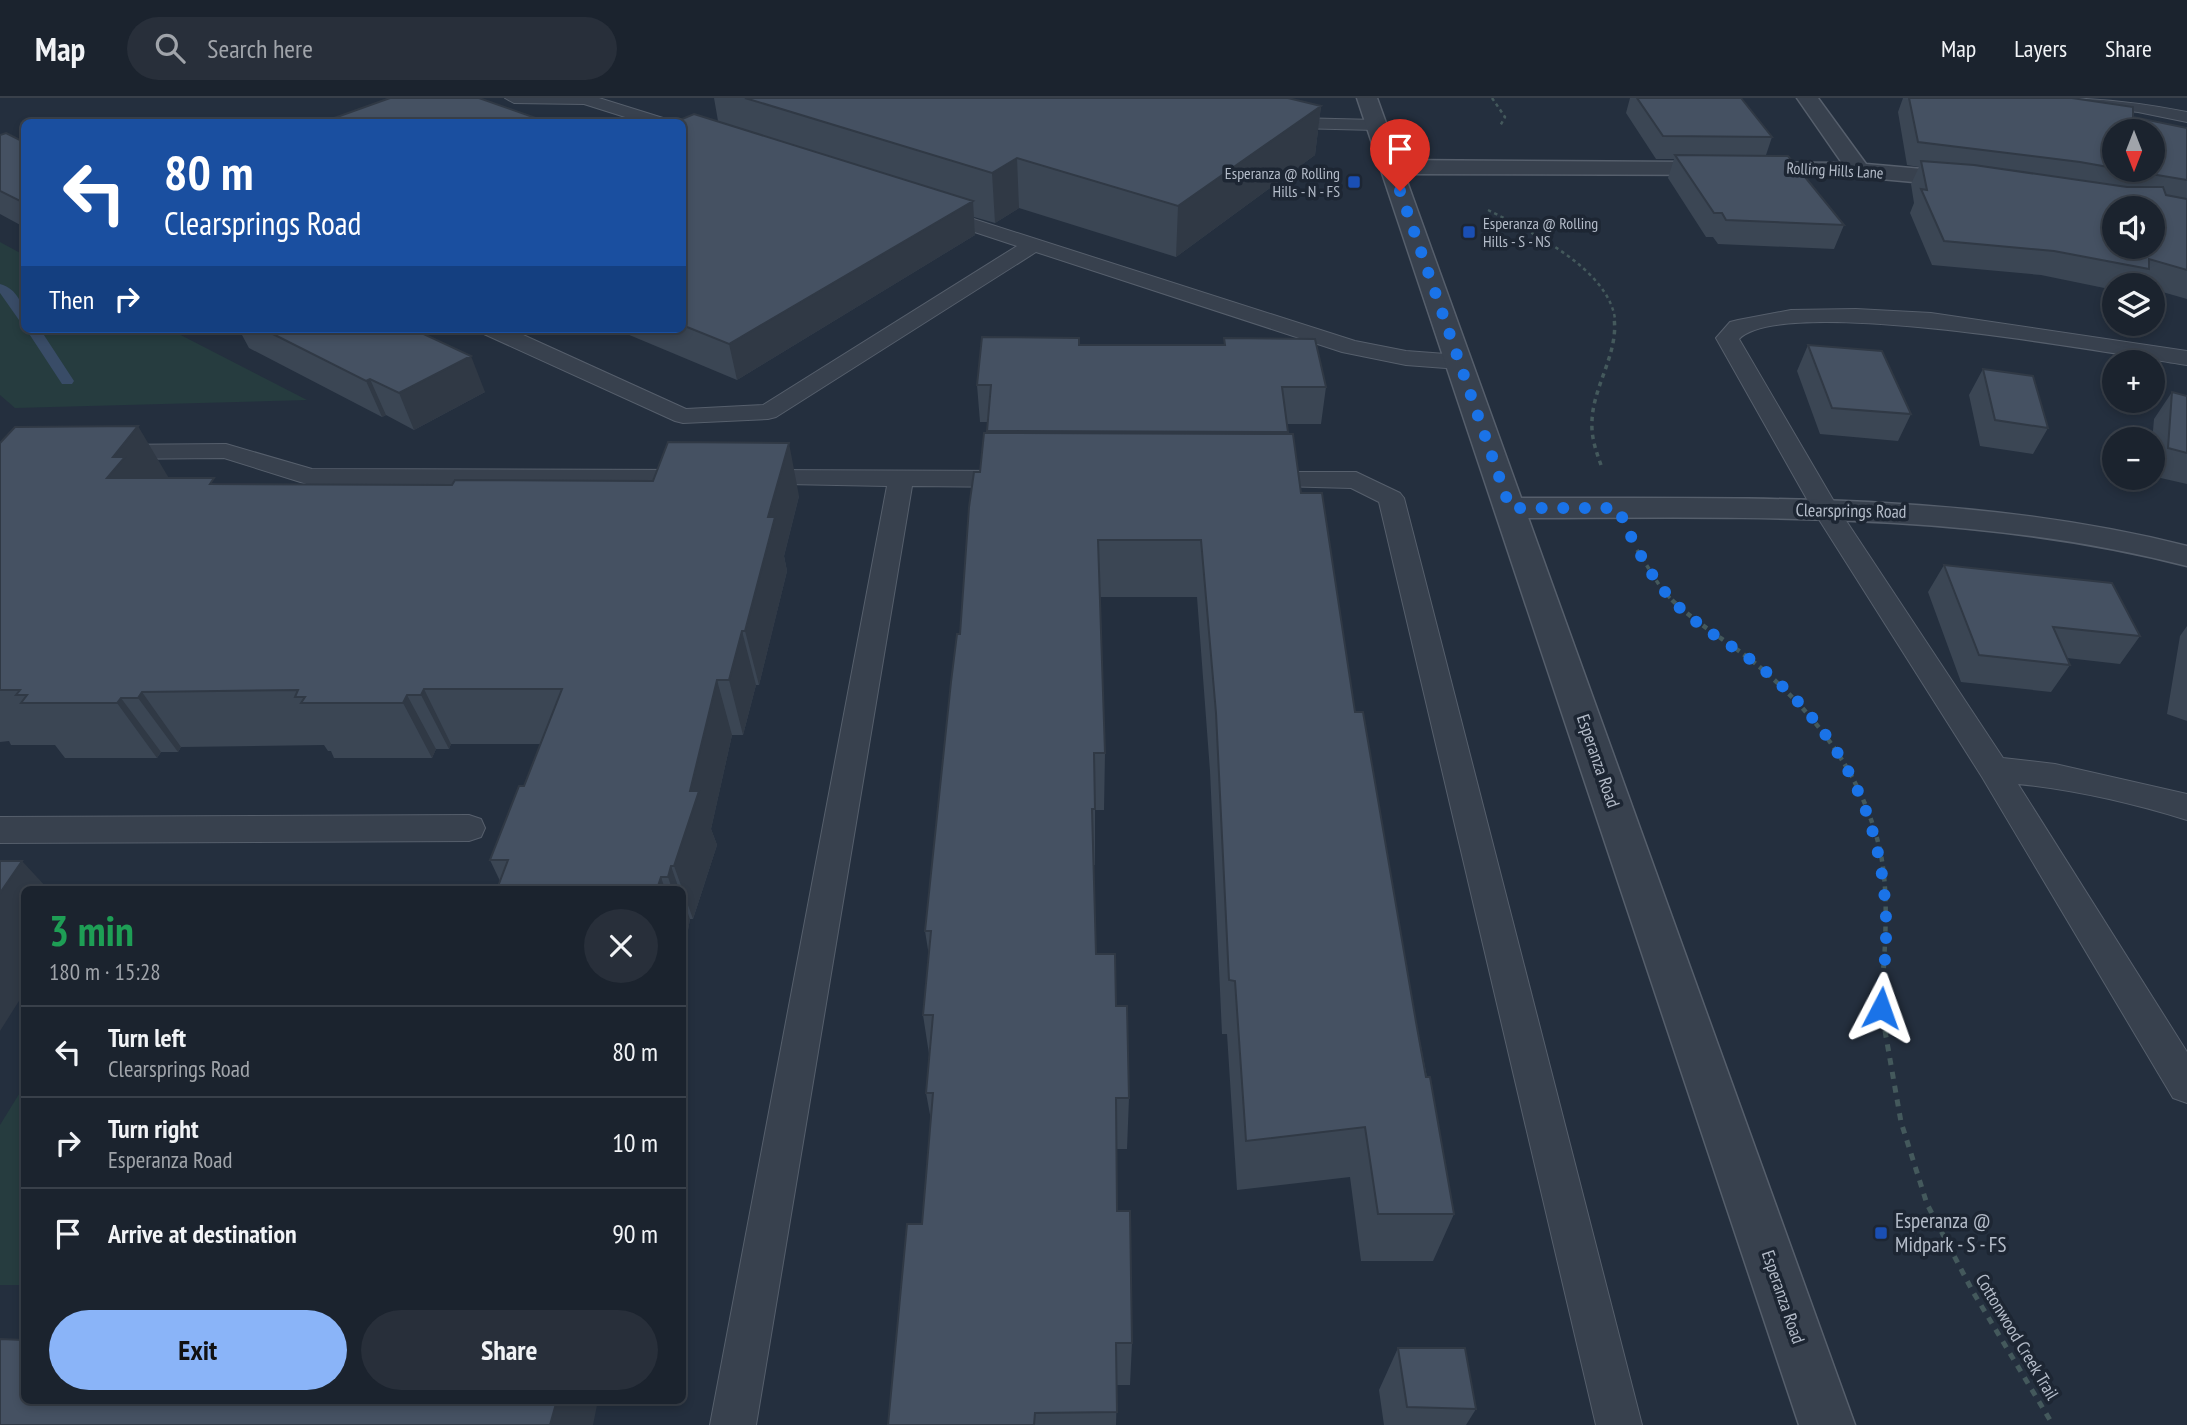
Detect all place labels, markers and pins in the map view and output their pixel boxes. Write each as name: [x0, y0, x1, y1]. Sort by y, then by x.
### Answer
pin: [1370, 119, 1430, 191]
place label: Esperanza @ Rolling Hills - N - FS: [1225, 163, 1340, 201]
marker: Esperanza @ Rolling Hills - N - FS: [1346, 174, 1362, 190]
place label: Esperanza @ Rolling Hills - S - NS: [1483, 213, 1598, 251]
marker: Esperanza @ Rolling Hills - S - NS: [1461, 224, 1477, 240]
place label: Esperanza @ Midpark - S - FS: [1895, 1207, 2006, 1258]
marker: Esperanza @ Midpark - S - FS: [1873, 1225, 1889, 1241]

